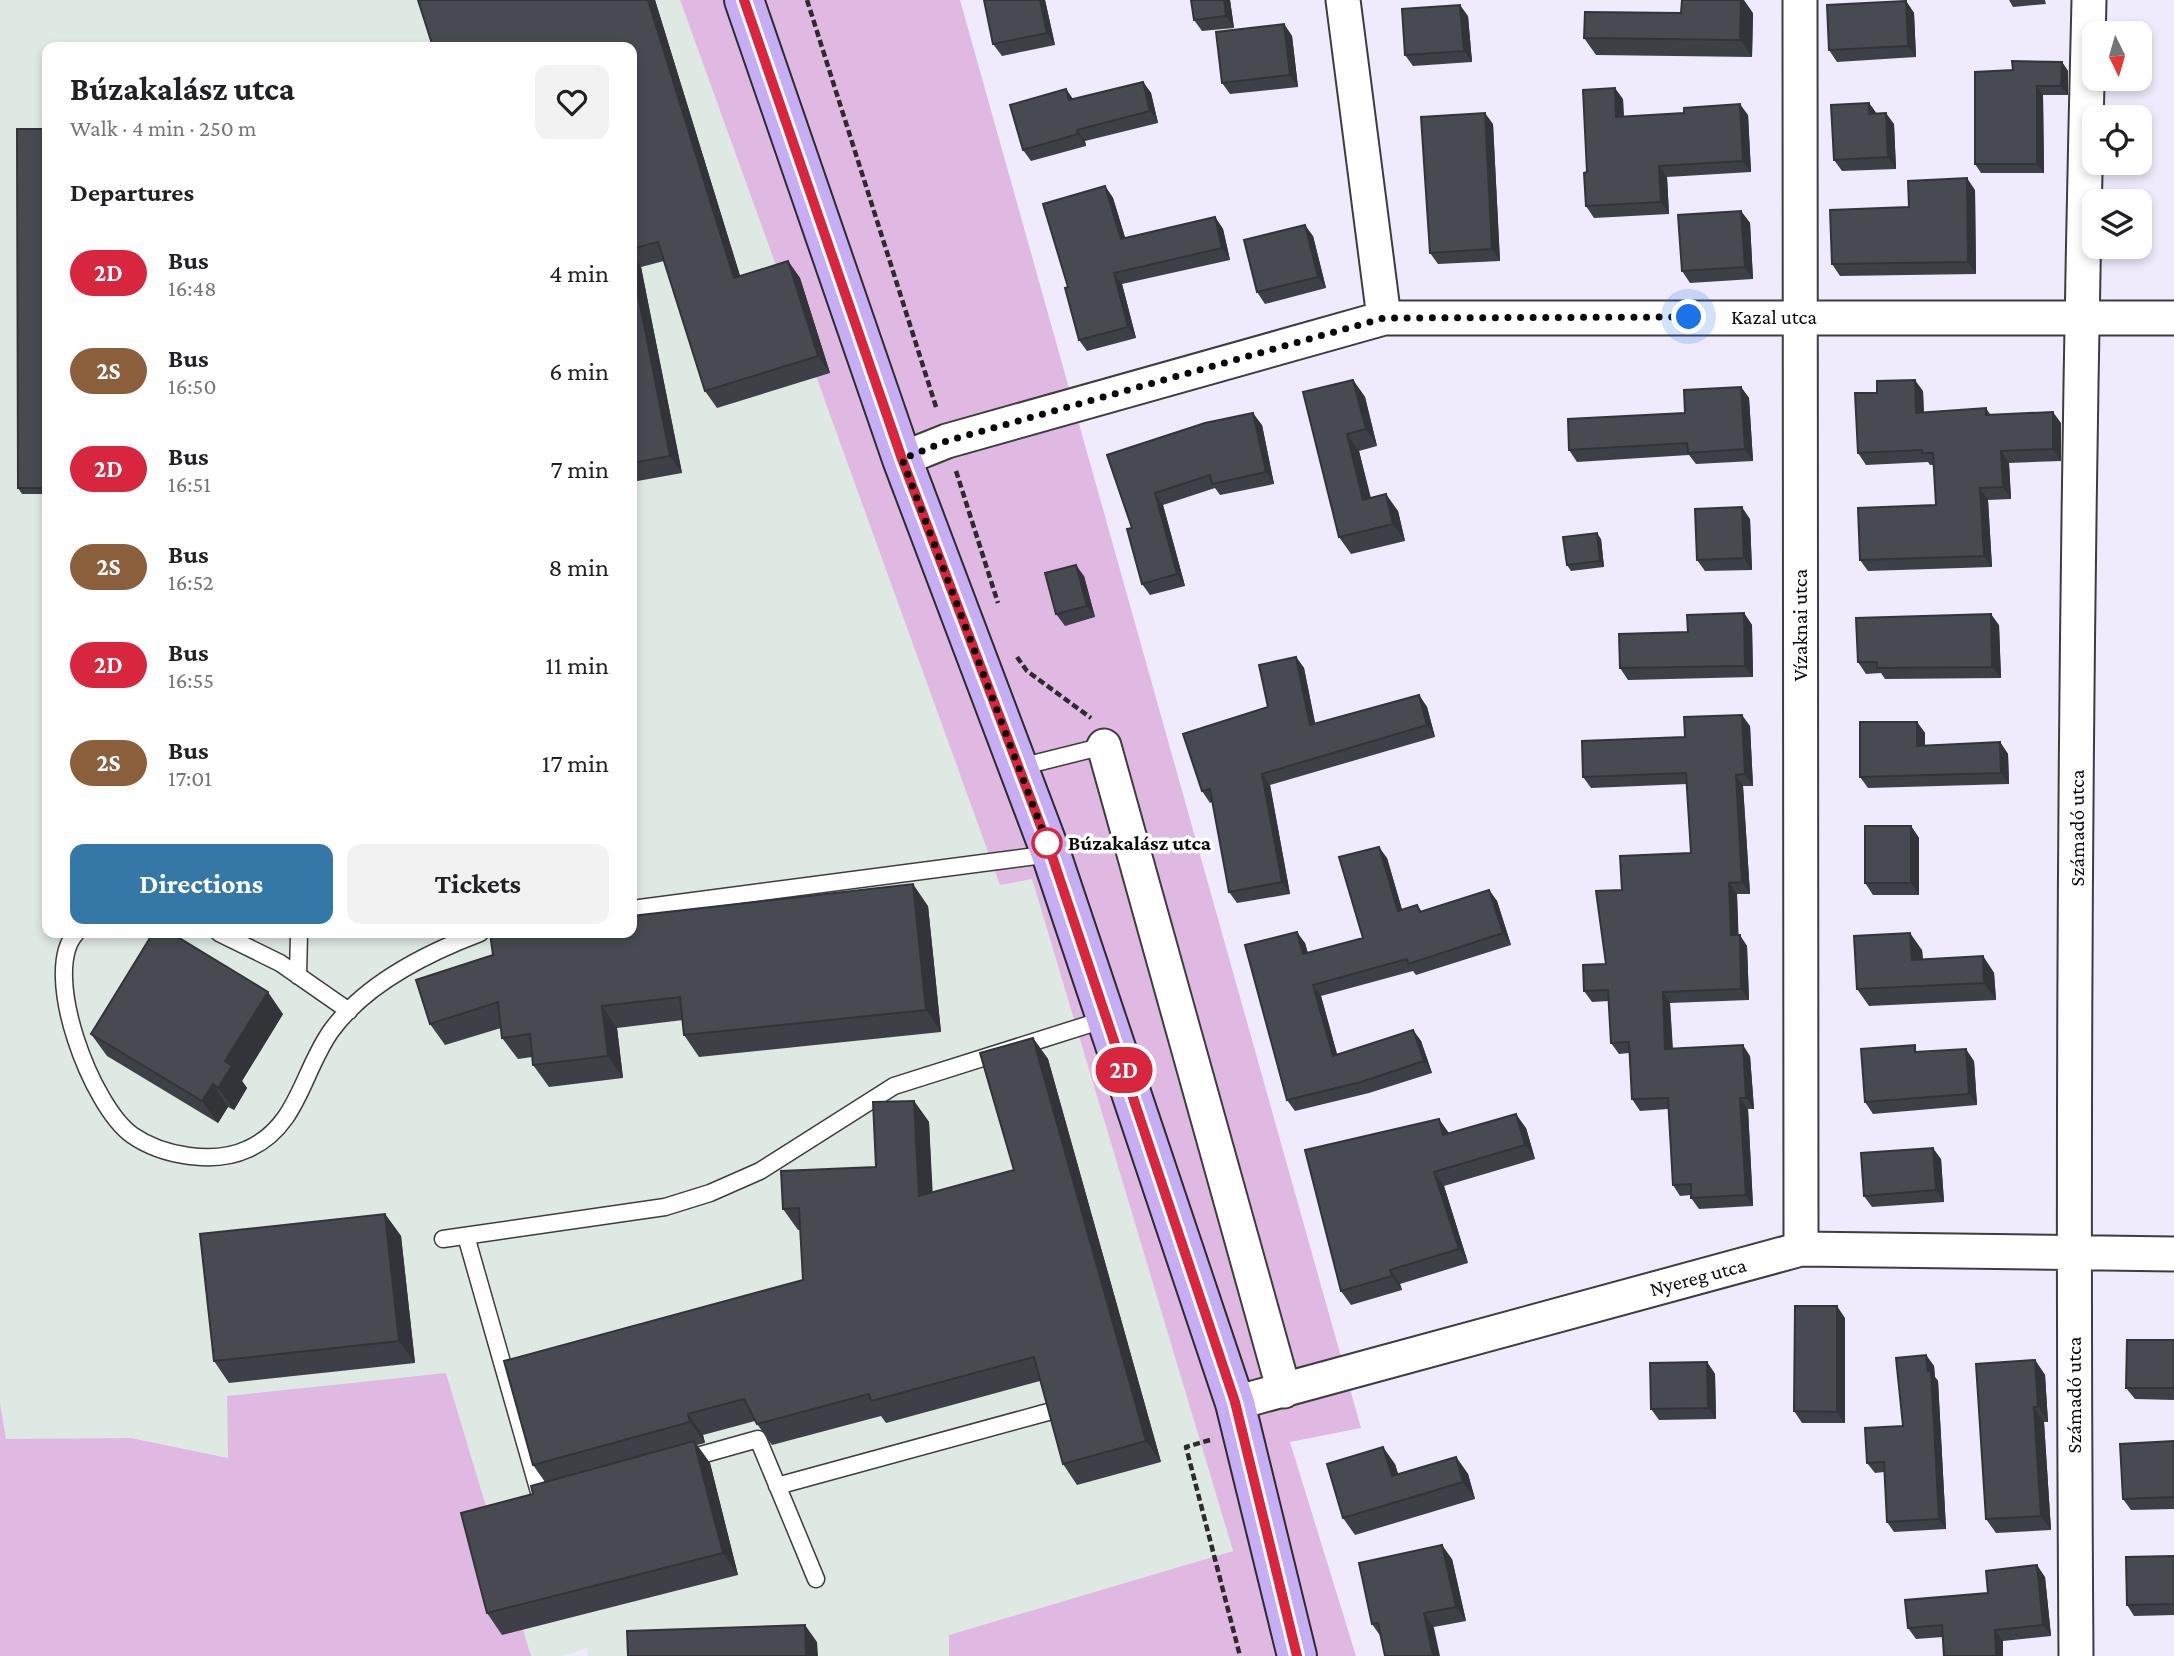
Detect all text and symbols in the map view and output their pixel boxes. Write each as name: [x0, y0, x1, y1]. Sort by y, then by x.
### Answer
north arrow: [2082, 21, 2152, 91]
map controls: [2082, 21, 2152, 259]
button: heart: [535, 65, 609, 139]
text: Búzakalász utca: [70, 70, 295, 107]
button: locate: [2082, 105, 2152, 175]
text: Walk · 4 min · 250 m: [70, 115, 257, 141]
text: Departures: [70, 178, 194, 207]
button: layers: [2082, 189, 2152, 259]
text: Bus: [168, 246, 209, 275]
text: 2D: [94, 259, 123, 286]
text: 4 min: [549, 259, 609, 288]
text: 16:48: [168, 275, 217, 301]
your location: [1671, 299, 1706, 334]
street label: Kazal utca: [1731, 305, 1817, 329]
text: Bus: [168, 344, 209, 373]
text: 2S: [96, 357, 121, 384]
text: 6 min: [549, 357, 609, 386]
text: 16:50: [168, 373, 216, 399]
text: Bus: [168, 442, 209, 471]
text: 2D: [94, 455, 123, 482]
text: 7 min: [550, 455, 609, 484]
text: 16:51: [168, 471, 211, 497]
text: Bus: [168, 540, 209, 569]
text: 2S: [96, 553, 121, 580]
text: 8 min: [548, 553, 609, 582]
street label: Vízaknai utca: [1788, 568, 1812, 681]
text: 16:52: [168, 569, 214, 595]
text: Bus: [168, 638, 209, 667]
text: 2D: [94, 651, 123, 678]
text: 11 min: [545, 651, 609, 680]
text: 16:55: [168, 667, 214, 693]
text: Bus: [168, 736, 209, 765]
text: 2S: [96, 749, 121, 776]
text: 17 min: [542, 749, 609, 778]
text: 17:01: [168, 765, 212, 791]
street label: Számadó utca: [2065, 769, 2089, 886]
marker: Búzakalász utca: [1032, 828, 1062, 858]
place label: Búzakalász utca: [1068, 831, 1212, 855]
button: Directions: [70, 844, 333, 924]
button: Tickets: [347, 844, 609, 924]
line badge: 2D: [1092, 1047, 1156, 1093]
text: 2D: [1110, 1056, 1138, 1083]
street label: Nyereg utca: [1647, 1253, 1749, 1301]
street label: Számadó utca: [2062, 1336, 2086, 1453]

